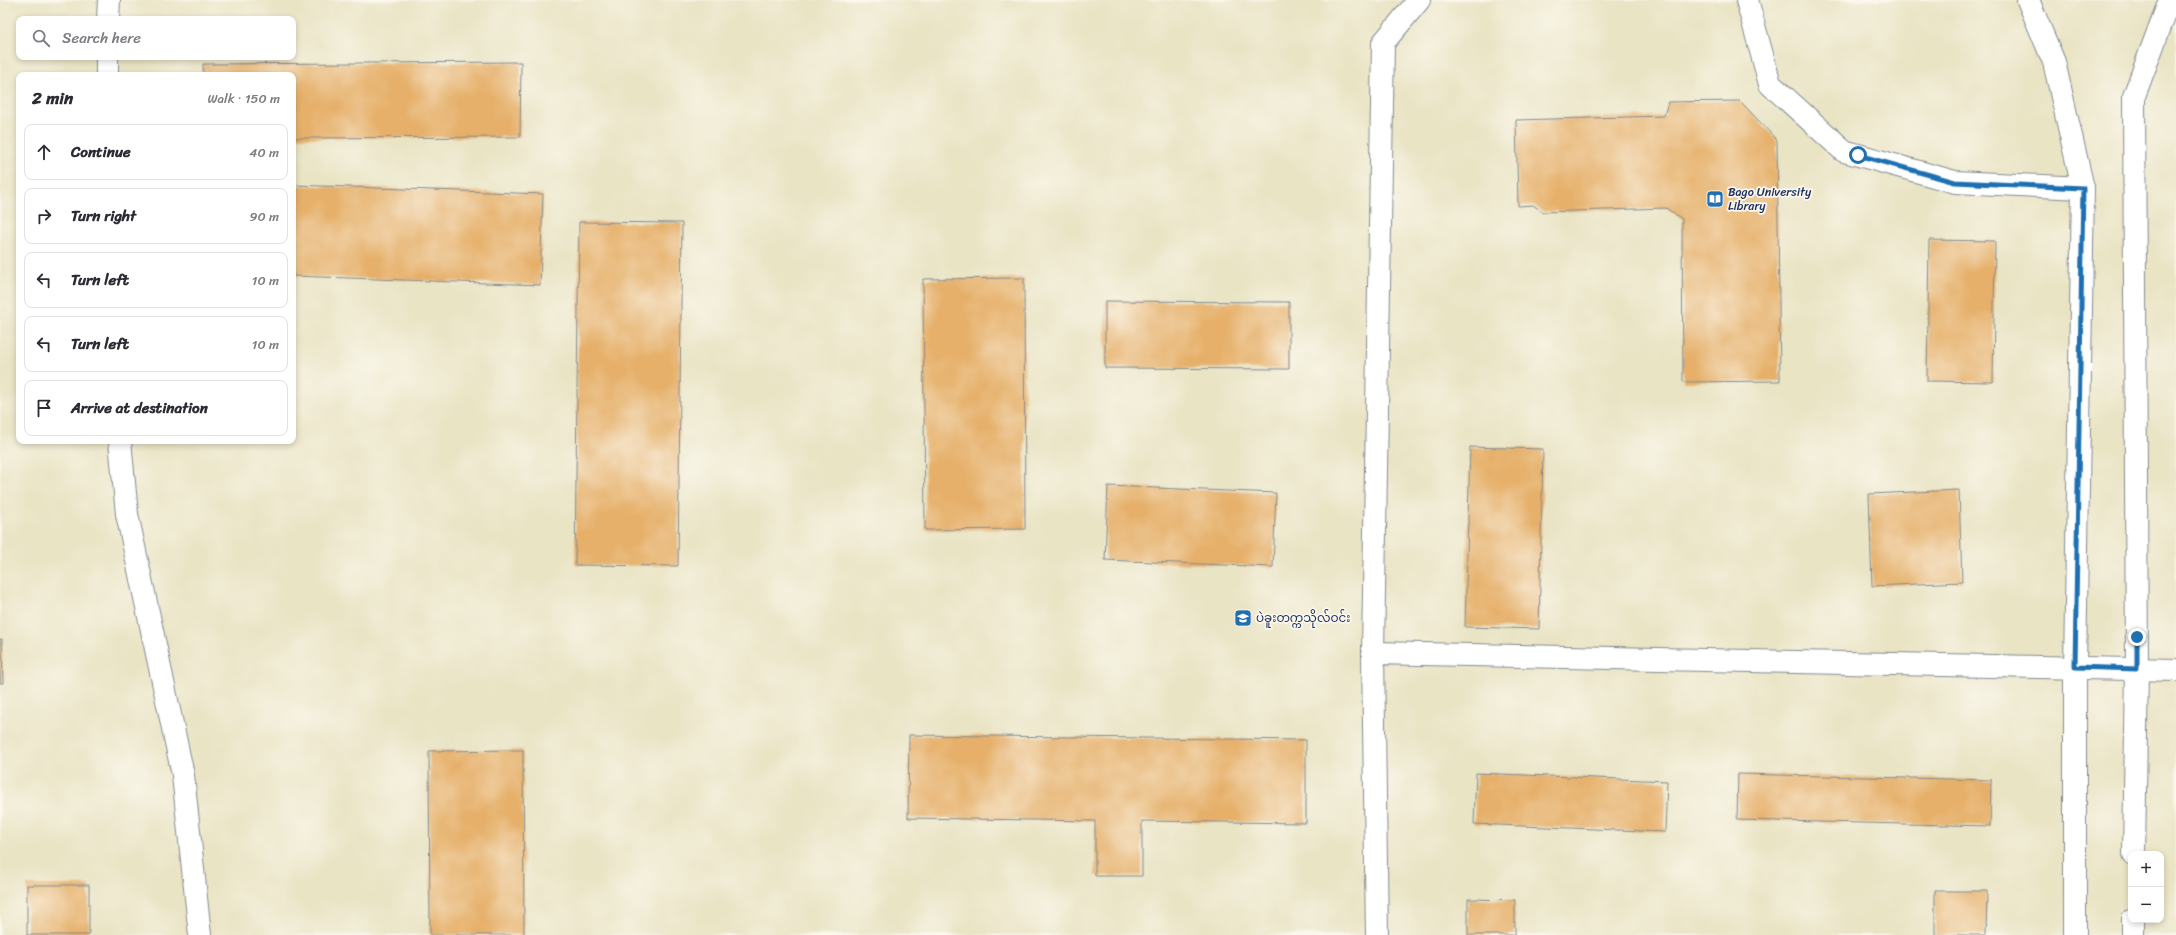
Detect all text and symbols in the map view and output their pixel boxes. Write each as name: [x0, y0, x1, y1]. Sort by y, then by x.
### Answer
search box: [16, 16, 296, 60]
text: Search here: [62, 25, 141, 51]
icon: search: [30, 27, 52, 49]
text: 2 min: [32, 83, 73, 113]
text: Walk · 150 m: [207, 87, 280, 110]
text: Continue: [71, 139, 131, 165]
icon: ahead: [33, 141, 55, 163]
text: 40 m: [249, 141, 279, 164]
route start: [1849, 146, 1867, 164]
place label: Bago University Library: [1728, 181, 1812, 217]
library icon: Bago University Library: [1705, 189, 1725, 209]
text: Turn right: [71, 203, 136, 229]
icon: right: [33, 205, 55, 227]
text: 90 m: [249, 205, 279, 228]
text: Turn left: [71, 267, 129, 293]
icon: left: [33, 269, 55, 291]
text: 10 m: [252, 269, 279, 292]
text: Turn left: [71, 331, 129, 357]
icon: left: [33, 333, 55, 355]
text: 10 m: [252, 333, 279, 356]
text: Arrive at destination: [71, 395, 208, 421]
icon: arrive: [33, 397, 55, 419]
place label: ပဲခူးတက္ကသိုလ်ဝင်း: [1256, 607, 1350, 629]
school or university icon: ပဲခူးတက္ကသိုလ်ဝင်း: [1233, 608, 1253, 628]
route end: [2128, 628, 2146, 646]
map controls: [2128, 851, 2164, 923]
button: +: [2128, 851, 2164, 887]
button: −: [2128, 887, 2164, 923]

